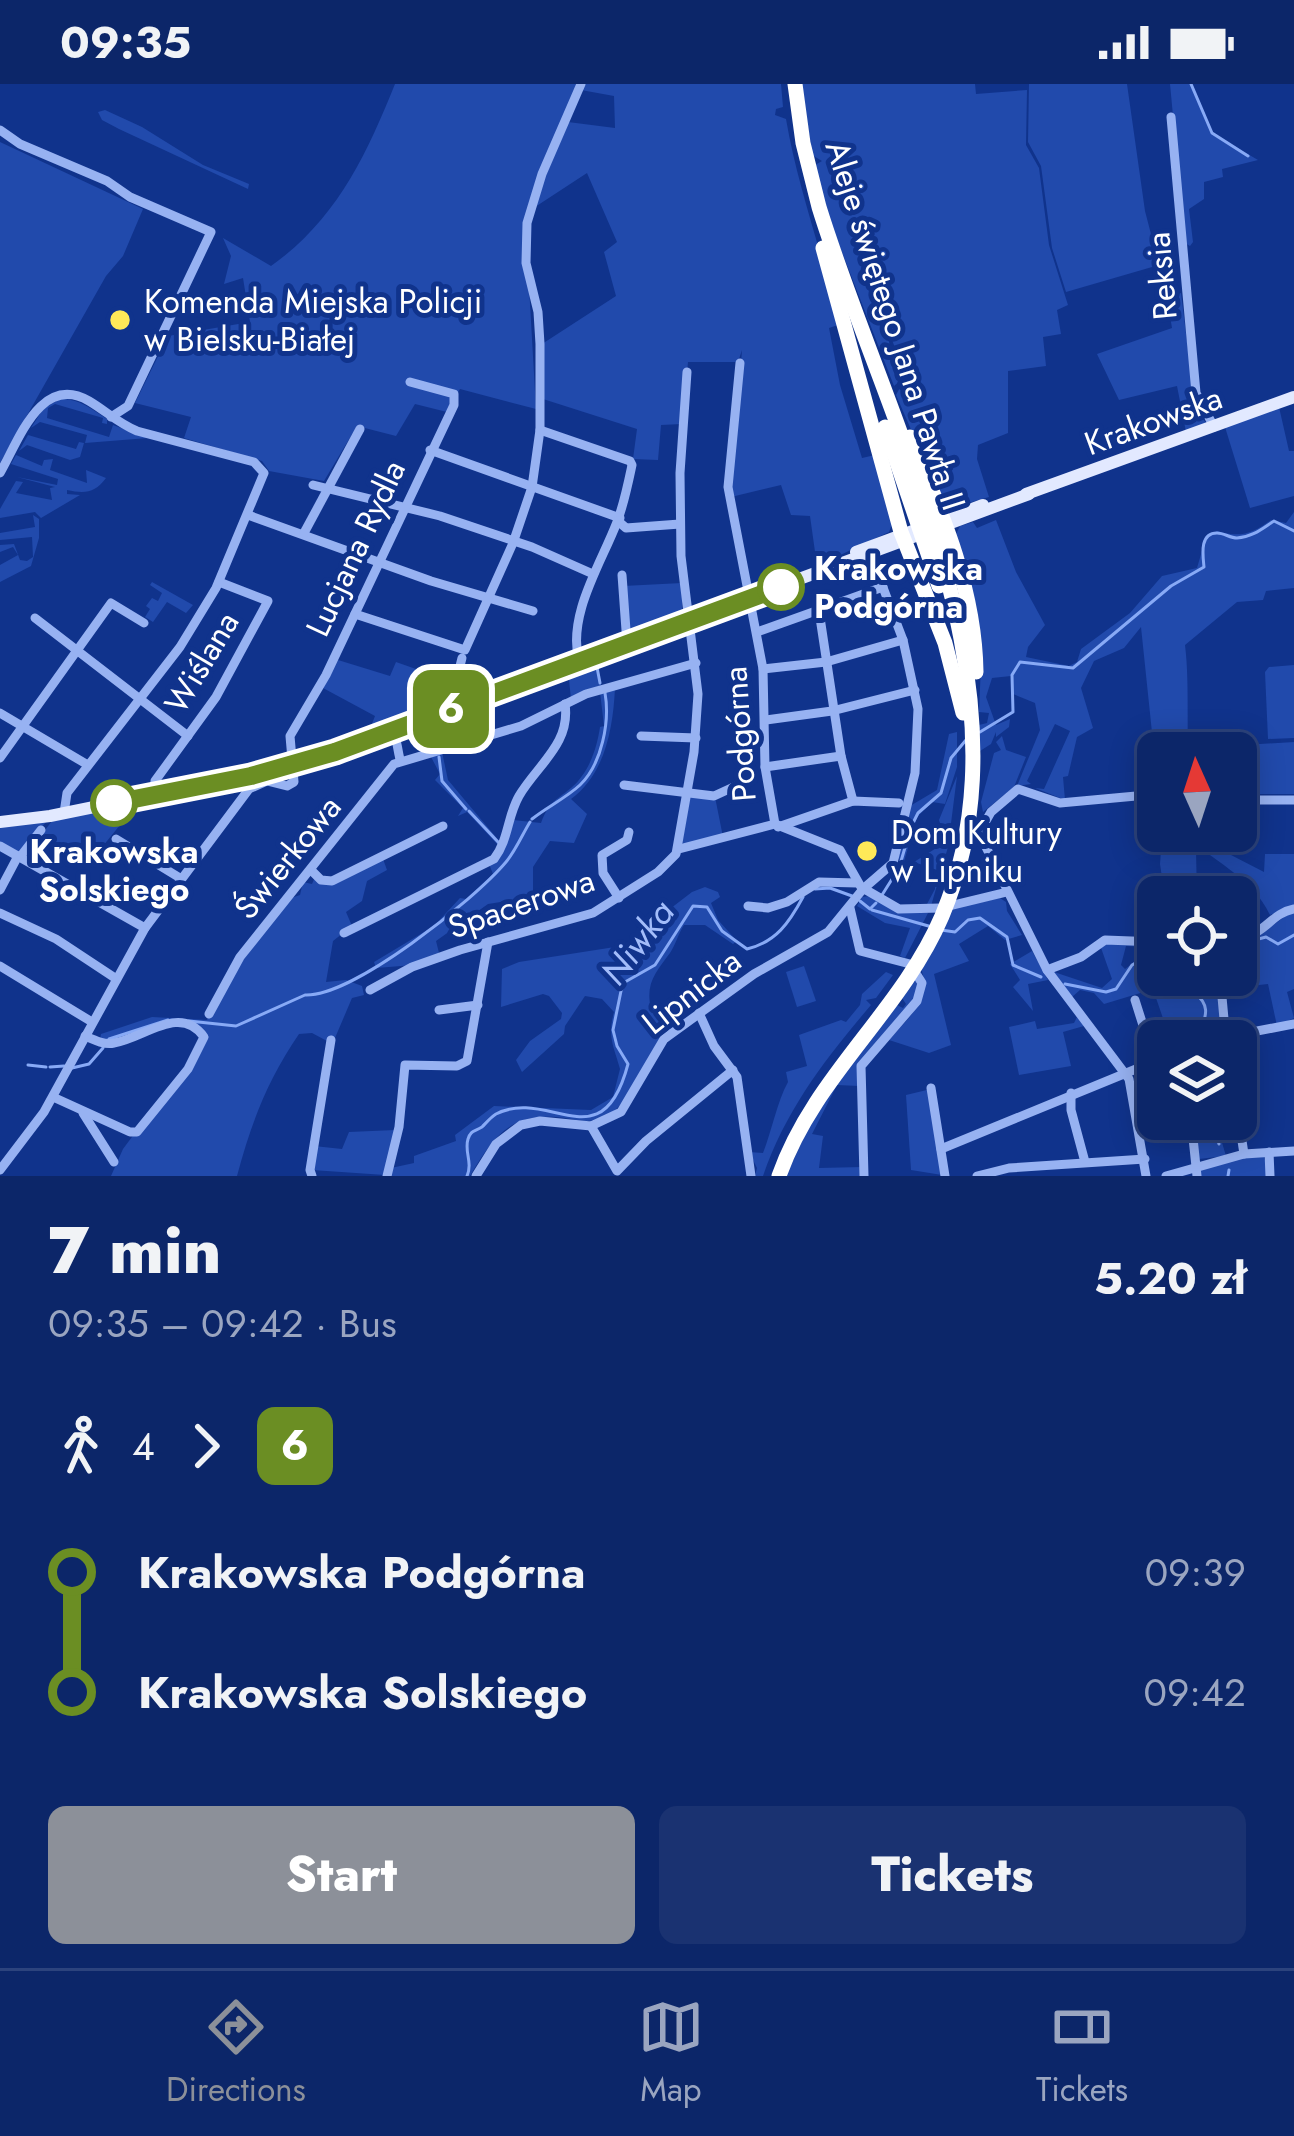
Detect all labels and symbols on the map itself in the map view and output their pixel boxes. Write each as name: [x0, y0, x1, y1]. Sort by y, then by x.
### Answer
street label: Aleje świętego Jana Pawła II: [814, 134, 978, 516]
street label: Reksia: [1134, 230, 1189, 322]
place label: Komenda Miejska Policji w Bielsku-Białej: [144, 278, 482, 363]
marker: Komenda Miejska Policji w Bielsku-Białej: [107, 307, 133, 333]
street label: Krakowska: [1078, 374, 1229, 467]
street label: Lucjana Rydla: [294, 452, 417, 644]
place label: Krakowska Podgórna: [814, 545, 983, 630]
marker: Krakowska Podgórna: [759, 565, 803, 609]
street label: Wiślana: [153, 602, 250, 722]
street label: Podgórna: [711, 665, 768, 803]
line badge: 6: [412, 670, 490, 748]
north arrow: [1137, 732, 1257, 852]
marker: Krakowska Solskiego: [92, 781, 136, 825]
street label: Świerkowa: [223, 785, 352, 929]
place label: Dom Kultury w Lipniku: [891, 809, 1062, 894]
place label: Krakowska Solskiego: [30, 828, 198, 913]
marker: Dom Kultury w Lipniku: [854, 838, 880, 864]
street label: Spacerowa: [442, 856, 601, 950]
water label: Niwka: [588, 888, 686, 996]
street label: Lipnicka: [632, 938, 751, 1045]

